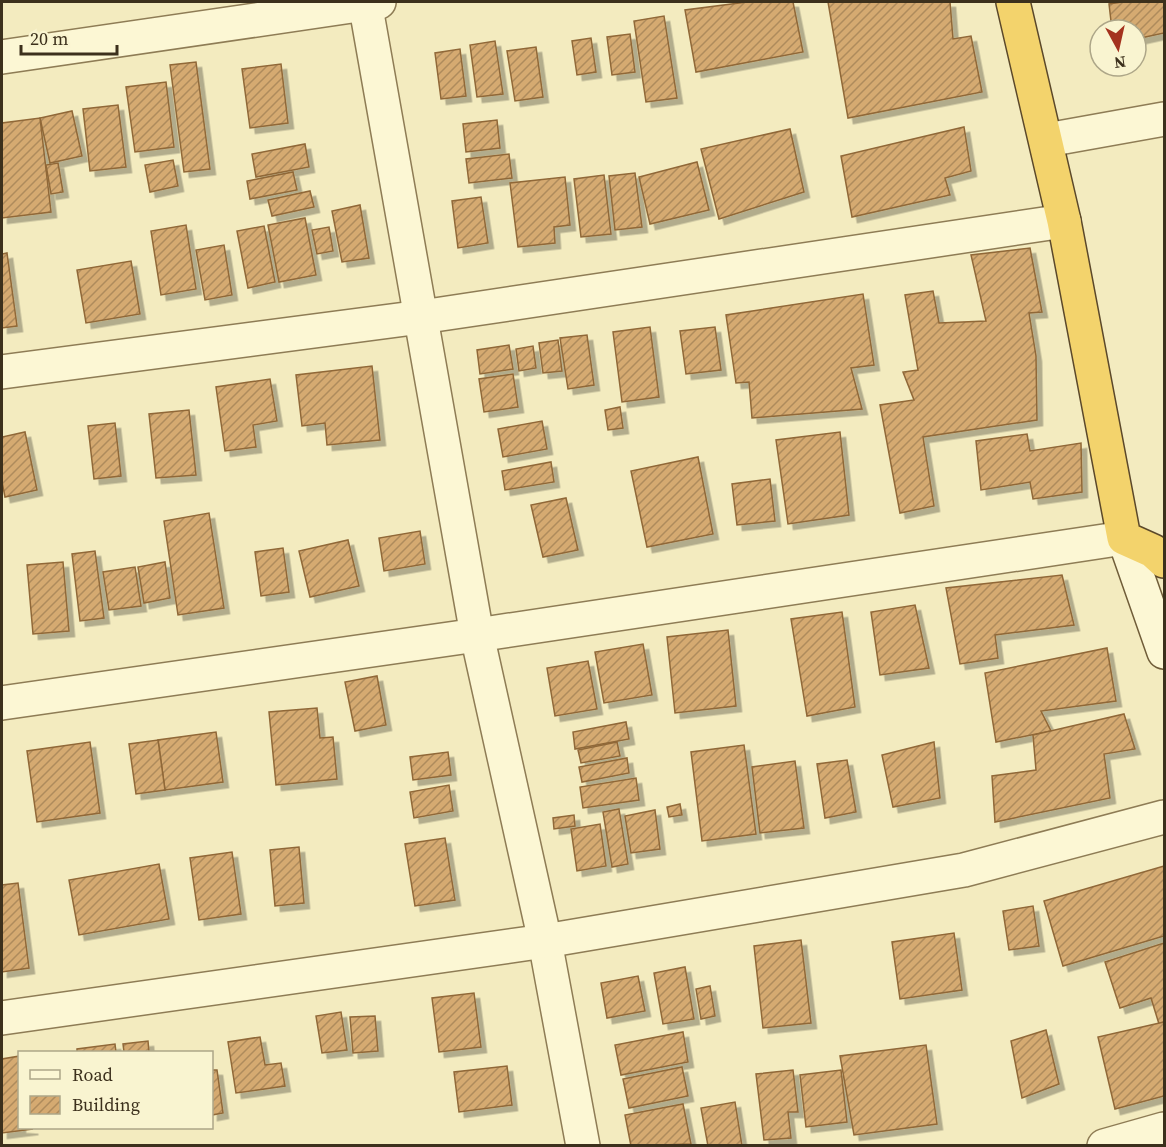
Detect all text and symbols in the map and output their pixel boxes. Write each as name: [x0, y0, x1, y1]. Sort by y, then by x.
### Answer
scale bar: [21, 18, 117, 56]
north arrow: [1088, 18, 1148, 78]
text: 20 m: [30, 26, 68, 51]
text: N: [1112, 51, 1127, 75]
legend: [18, 1051, 213, 1129]
text: Road: [72, 1062, 113, 1087]
text: Building: [72, 1092, 140, 1117]

